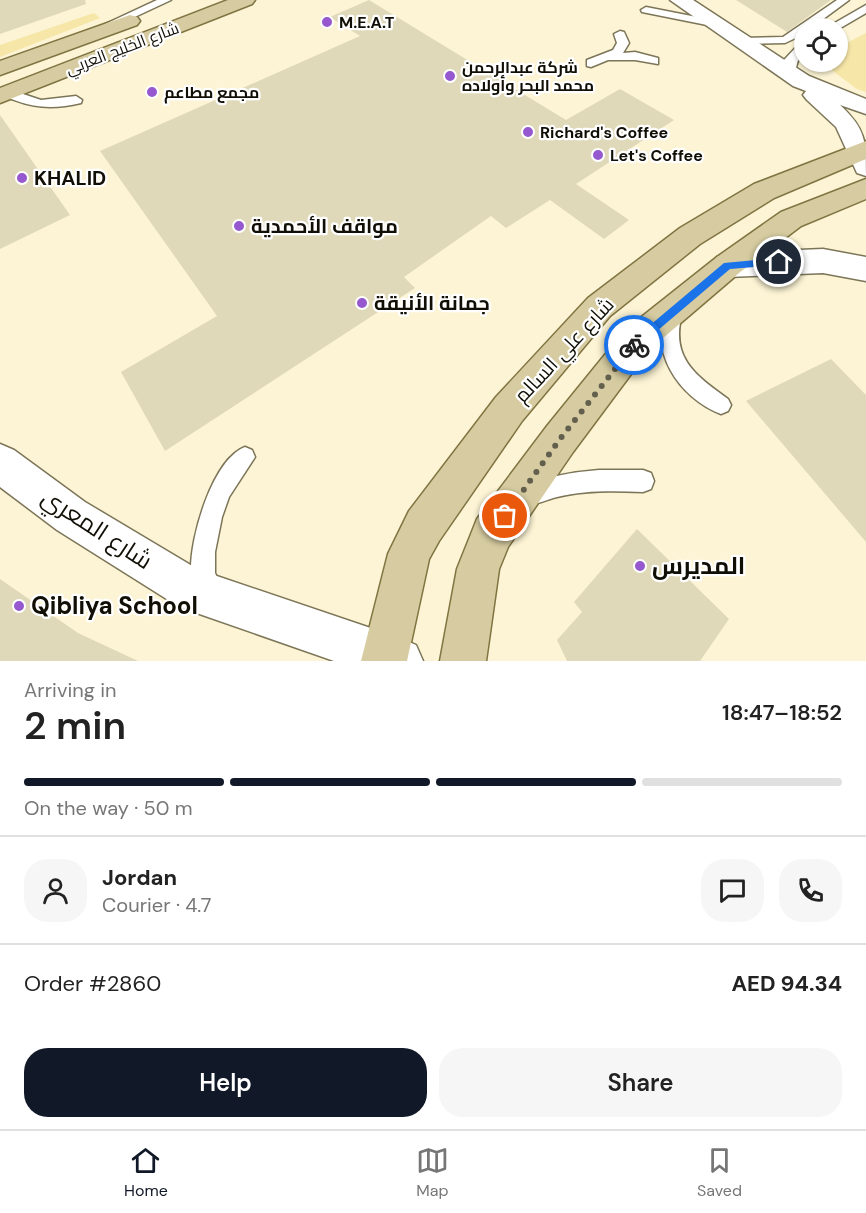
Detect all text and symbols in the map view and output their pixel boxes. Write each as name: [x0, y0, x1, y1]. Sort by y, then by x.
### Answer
place label: M.E.A.T: [339, 12, 395, 33]
marker: M.E.A.T: [320, 15, 334, 29]
street label: شارع الخليج العربي: [63, 17, 183, 83]
map controls: [794, 18, 848, 72]
button: locate: [794, 18, 848, 72]
place label: شركة عبدالرحمن محمد البحر وأولاده: [462, 57, 594, 96]
marker: شركة عبدالرحمن محمد البحر وأولاده: [443, 69, 457, 83]
place label: مجمع مطاعم: [164, 82, 259, 104]
marker: مجمع مطاعم: [145, 85, 159, 99]
place label: Richard's Coffee: [540, 122, 668, 143]
marker: Richard's Coffee: [521, 125, 535, 139]
place label: Let's Coffee: [610, 145, 703, 166]
marker: Let's Coffee: [591, 148, 605, 162]
place label: KHALID: [34, 165, 106, 191]
marker: KHALID: [15, 171, 29, 185]
place label: مواقف الأحمدية: [251, 213, 398, 239]
marker: مواقف الأحمدية: [232, 219, 246, 233]
pin: [753, 236, 804, 287]
icon: home: [762, 245, 795, 278]
place label: جمانة الأنيقة: [374, 290, 490, 316]
street label: شارع علي السالم: [508, 292, 622, 410]
marker: جمانة الأنيقة: [355, 296, 369, 310]
courier: [604, 315, 664, 375]
icon: bike: [618, 329, 651, 362]
street label: شارع المعري: [34, 481, 159, 578]
pin: [479, 490, 530, 541]
icon: bag: [488, 499, 521, 532]
place label: المديرس: [652, 550, 745, 581]
marker: المديرس: [633, 559, 647, 573]
place label: Qibliya School: [31, 590, 198, 621]
marker: Qibliya School: [12, 599, 26, 613]
text: Arriving in: [24, 677, 116, 703]
text: 18:47–18:52: [722, 698, 842, 727]
text: 2 min: [24, 700, 126, 751]
text: On the way · 50 m: [24, 795, 193, 821]
button: person: [24, 859, 87, 922]
button: chat: [701, 859, 764, 922]
button: phone: [779, 859, 842, 922]
text: Jordan: [102, 863, 177, 892]
text: Courier · 4.7: [102, 892, 211, 918]
text: Order #2860: [24, 969, 161, 998]
text: AED 94.34: [731, 969, 842, 998]
button: Help: [24, 1048, 427, 1117]
button: Share: [439, 1048, 842, 1117]
tab: Home: [124, 1144, 168, 1201]
tab: Map: [416, 1144, 449, 1201]
tab: Saved: [697, 1144, 742, 1201]

